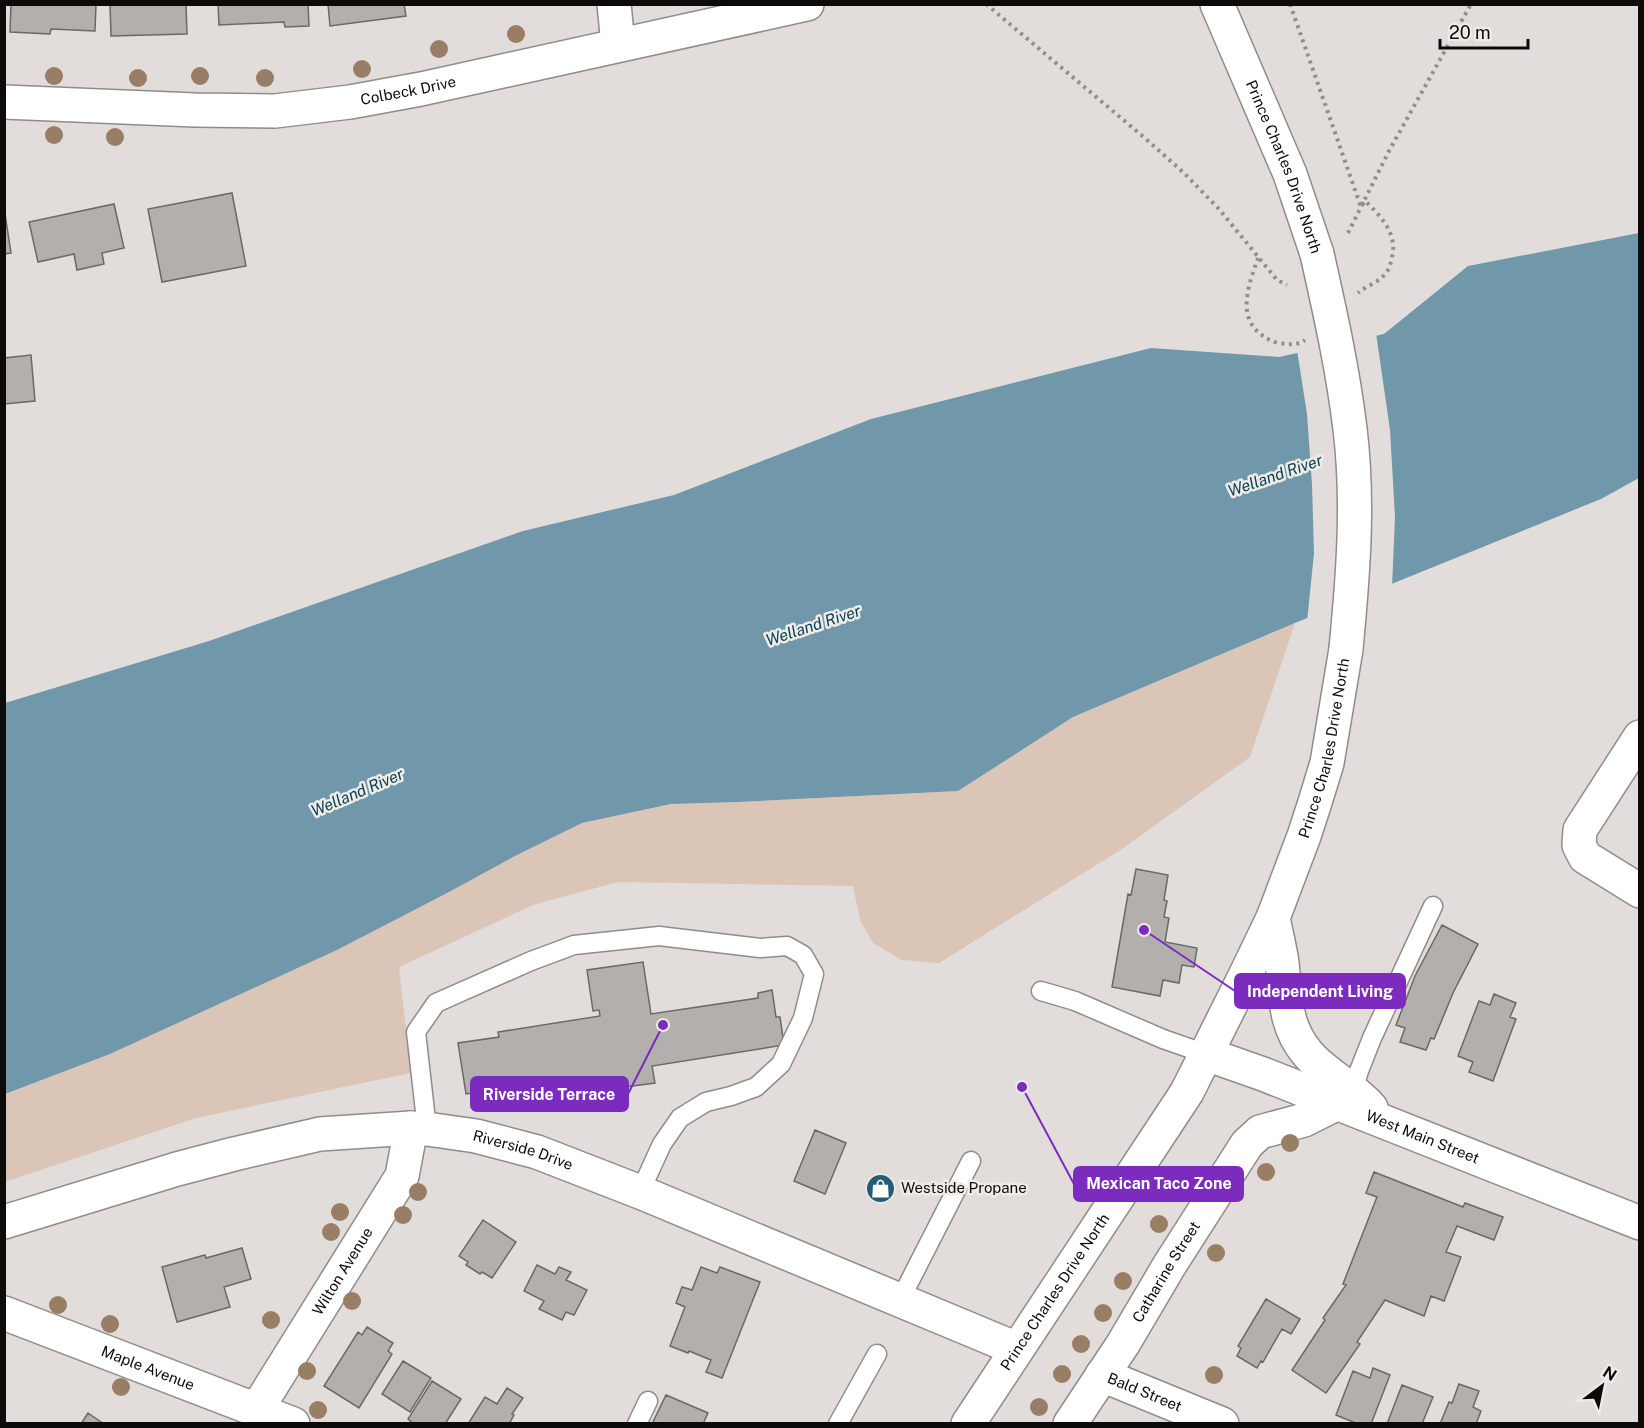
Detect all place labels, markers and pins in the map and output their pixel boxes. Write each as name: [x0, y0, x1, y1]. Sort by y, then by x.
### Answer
callout: Independent Living: [1235, 974, 1405, 1008]
callout: Riverside Terrace: [471, 1077, 628, 1111]
callout: Mexican Taco Zone: [1074, 1167, 1243, 1201]
shop icon: Westside Propane: [864, 1172, 896, 1204]
place label: Westside Propane: [901, 1179, 1027, 1196]

